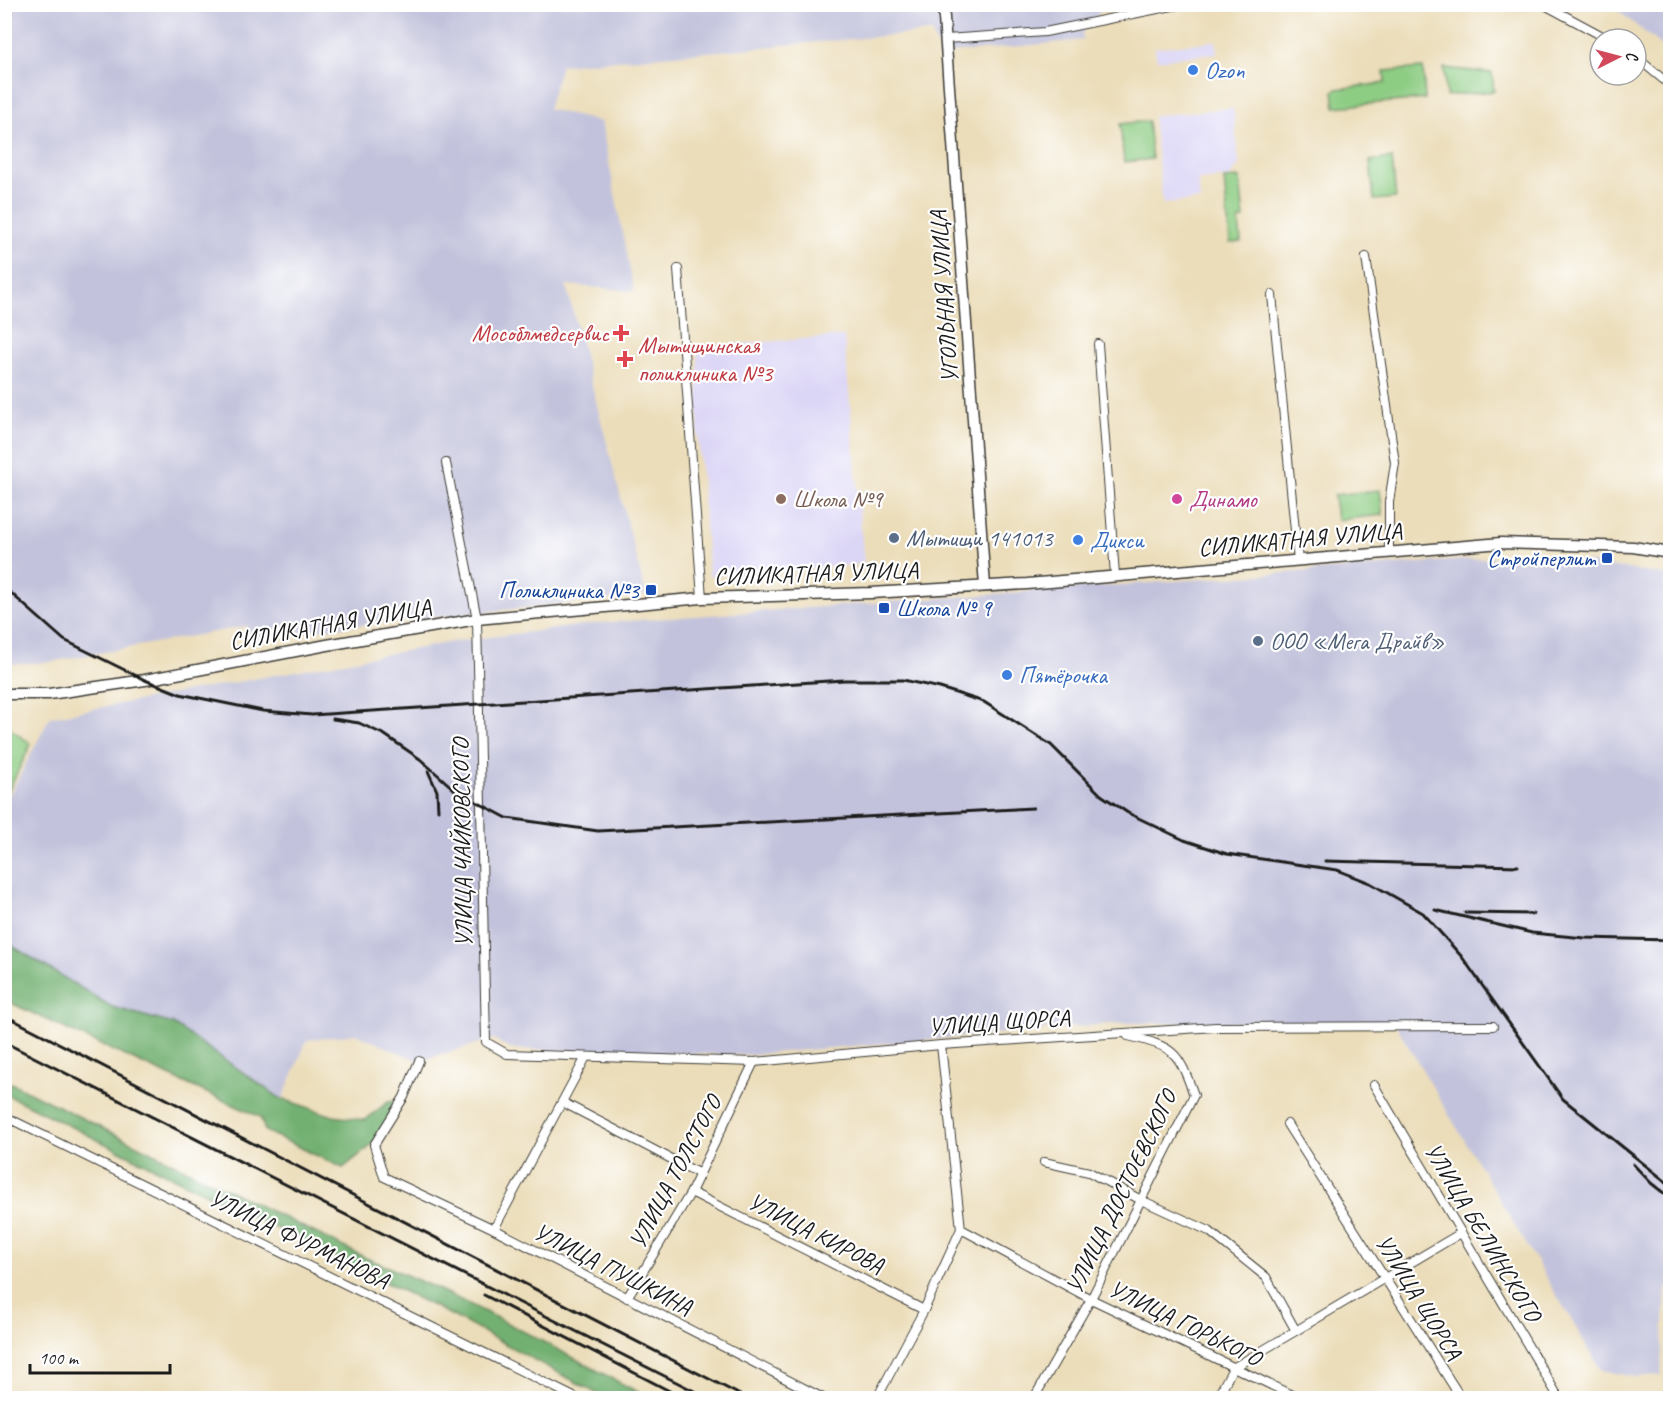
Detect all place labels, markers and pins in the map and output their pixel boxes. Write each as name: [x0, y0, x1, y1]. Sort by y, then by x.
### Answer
place label: Ozon: [1205, 55, 1245, 85]
marker: Ozon: [1186, 63, 1200, 77]
place label: Мособлмедсервис: [472, 318, 610, 348]
marker: Мособлмедсервис: [614, 326, 628, 340]
place label: Мытищинская поликлиника №3: [638, 330, 774, 388]
marker: Мытищинская поликлиника №3: [616, 350, 634, 368]
place label: Школа №9: [793, 484, 885, 514]
place label: Динамо: [1189, 484, 1258, 514]
marker: Школа №9: [774, 492, 788, 506]
marker: Динамо: [1170, 492, 1184, 506]
place label: Мытищи 141013: [906, 523, 1055, 553]
place label: Дикси: [1090, 525, 1145, 555]
marker: Мытищи 141013: [887, 531, 901, 545]
marker: Дикси: [1071, 533, 1085, 547]
place label: Стройперлит: [1487, 543, 1597, 573]
marker: Стройперлит: [1600, 551, 1614, 565]
place label: Поликлиника №3: [499, 575, 641, 605]
marker: Поликлиника №3: [644, 583, 658, 597]
place label: Школа № 9: [896, 593, 993, 623]
marker: Школа № 9: [877, 601, 891, 615]
place label: ООО «Мега Драйв»: [1270, 626, 1445, 656]
marker: ООО «Мега Драйв»: [1251, 634, 1265, 648]
place label: Пятёрочка: [1019, 660, 1108, 690]
marker: Пятёрочка: [1000, 668, 1014, 682]

